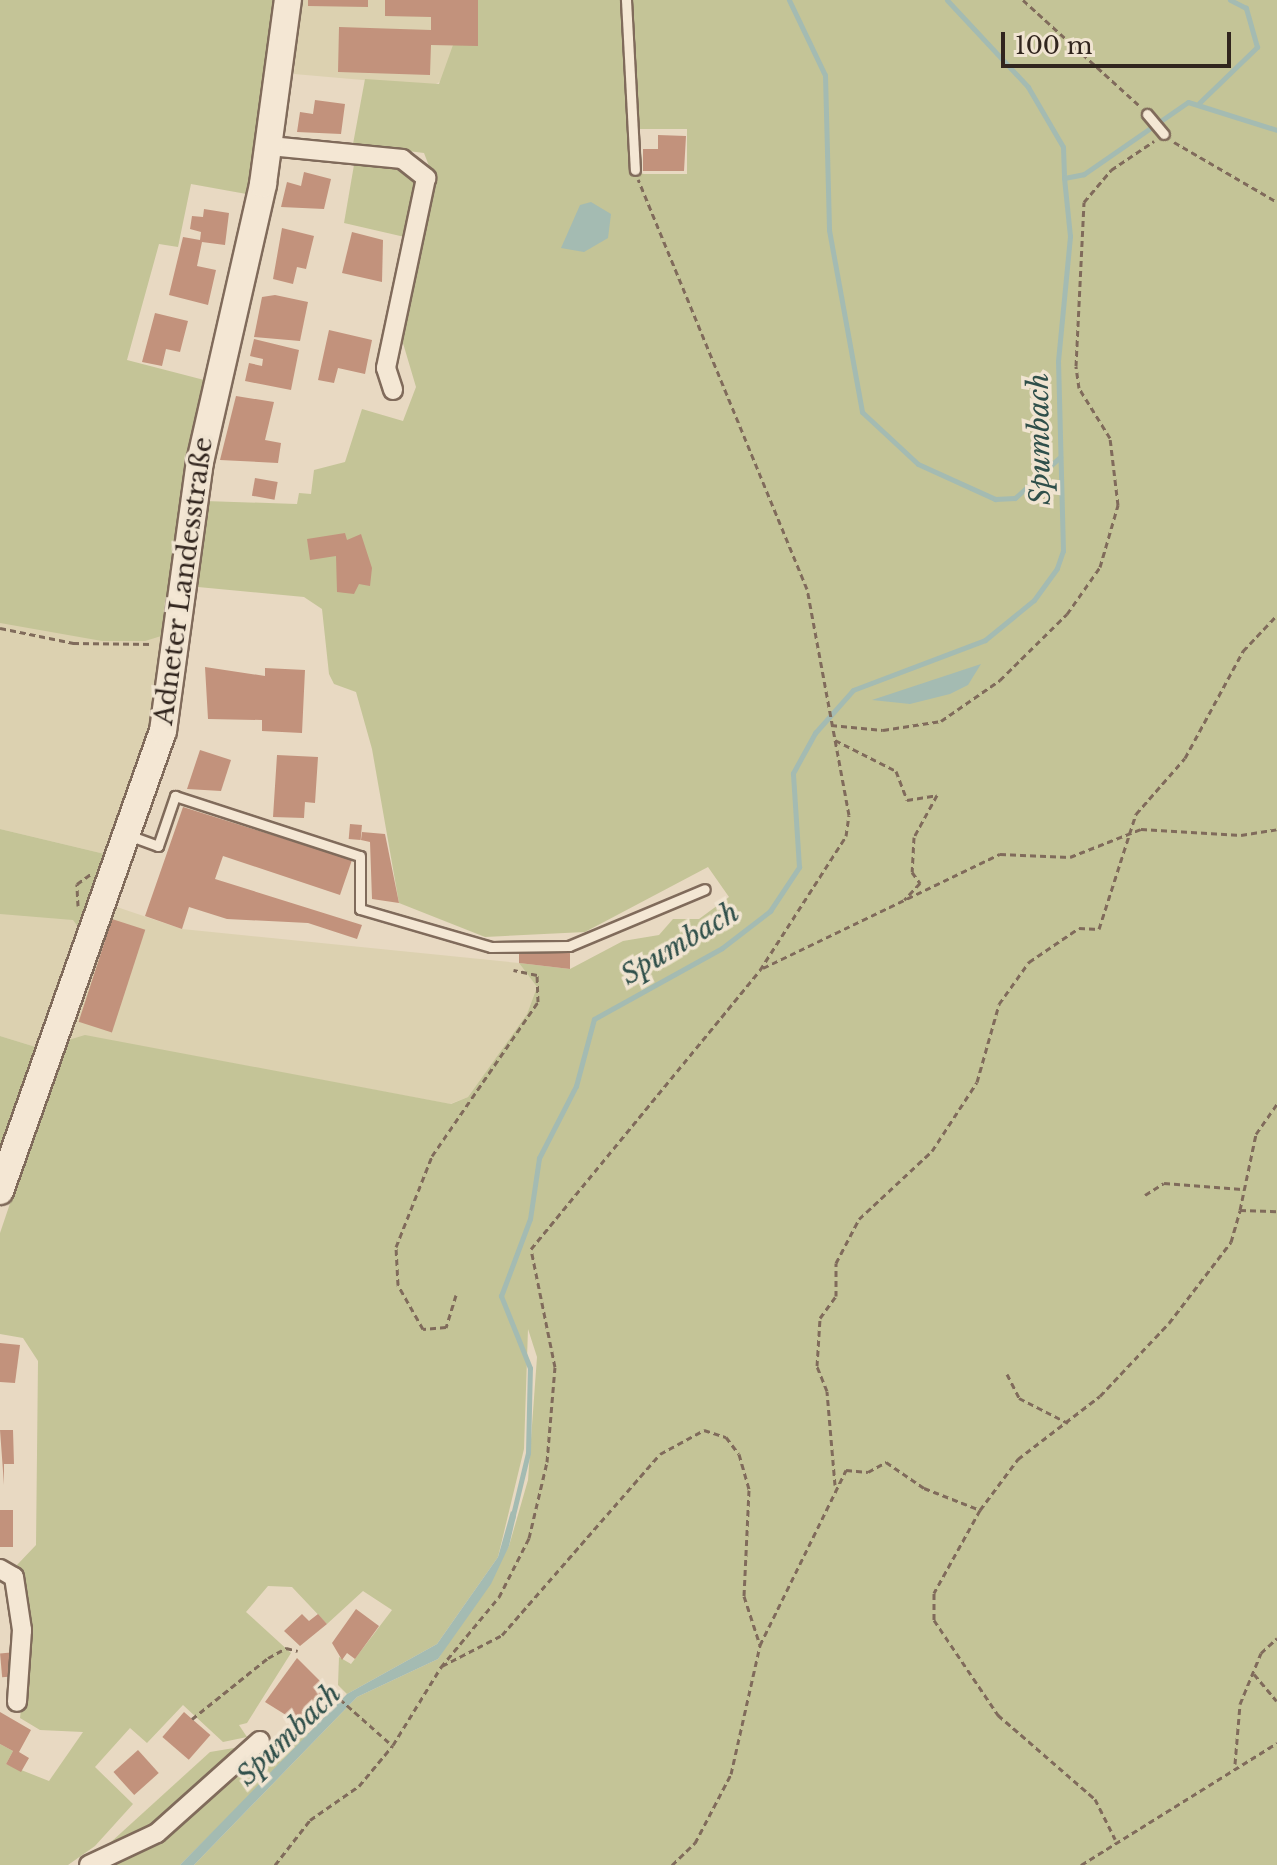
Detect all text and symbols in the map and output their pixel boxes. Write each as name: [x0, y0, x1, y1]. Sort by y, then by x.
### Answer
scale bar: [1005, 16, 1235, 66]
text: 100 m: [1015, 31, 1093, 60]
water label: Spumbach: [1022, 373, 1058, 505]
street label: Adneter Landesstraße: [148, 435, 220, 727]
water label: Spumbach: [615, 896, 745, 992]
water label: Spumbach: [230, 1677, 348, 1793]

